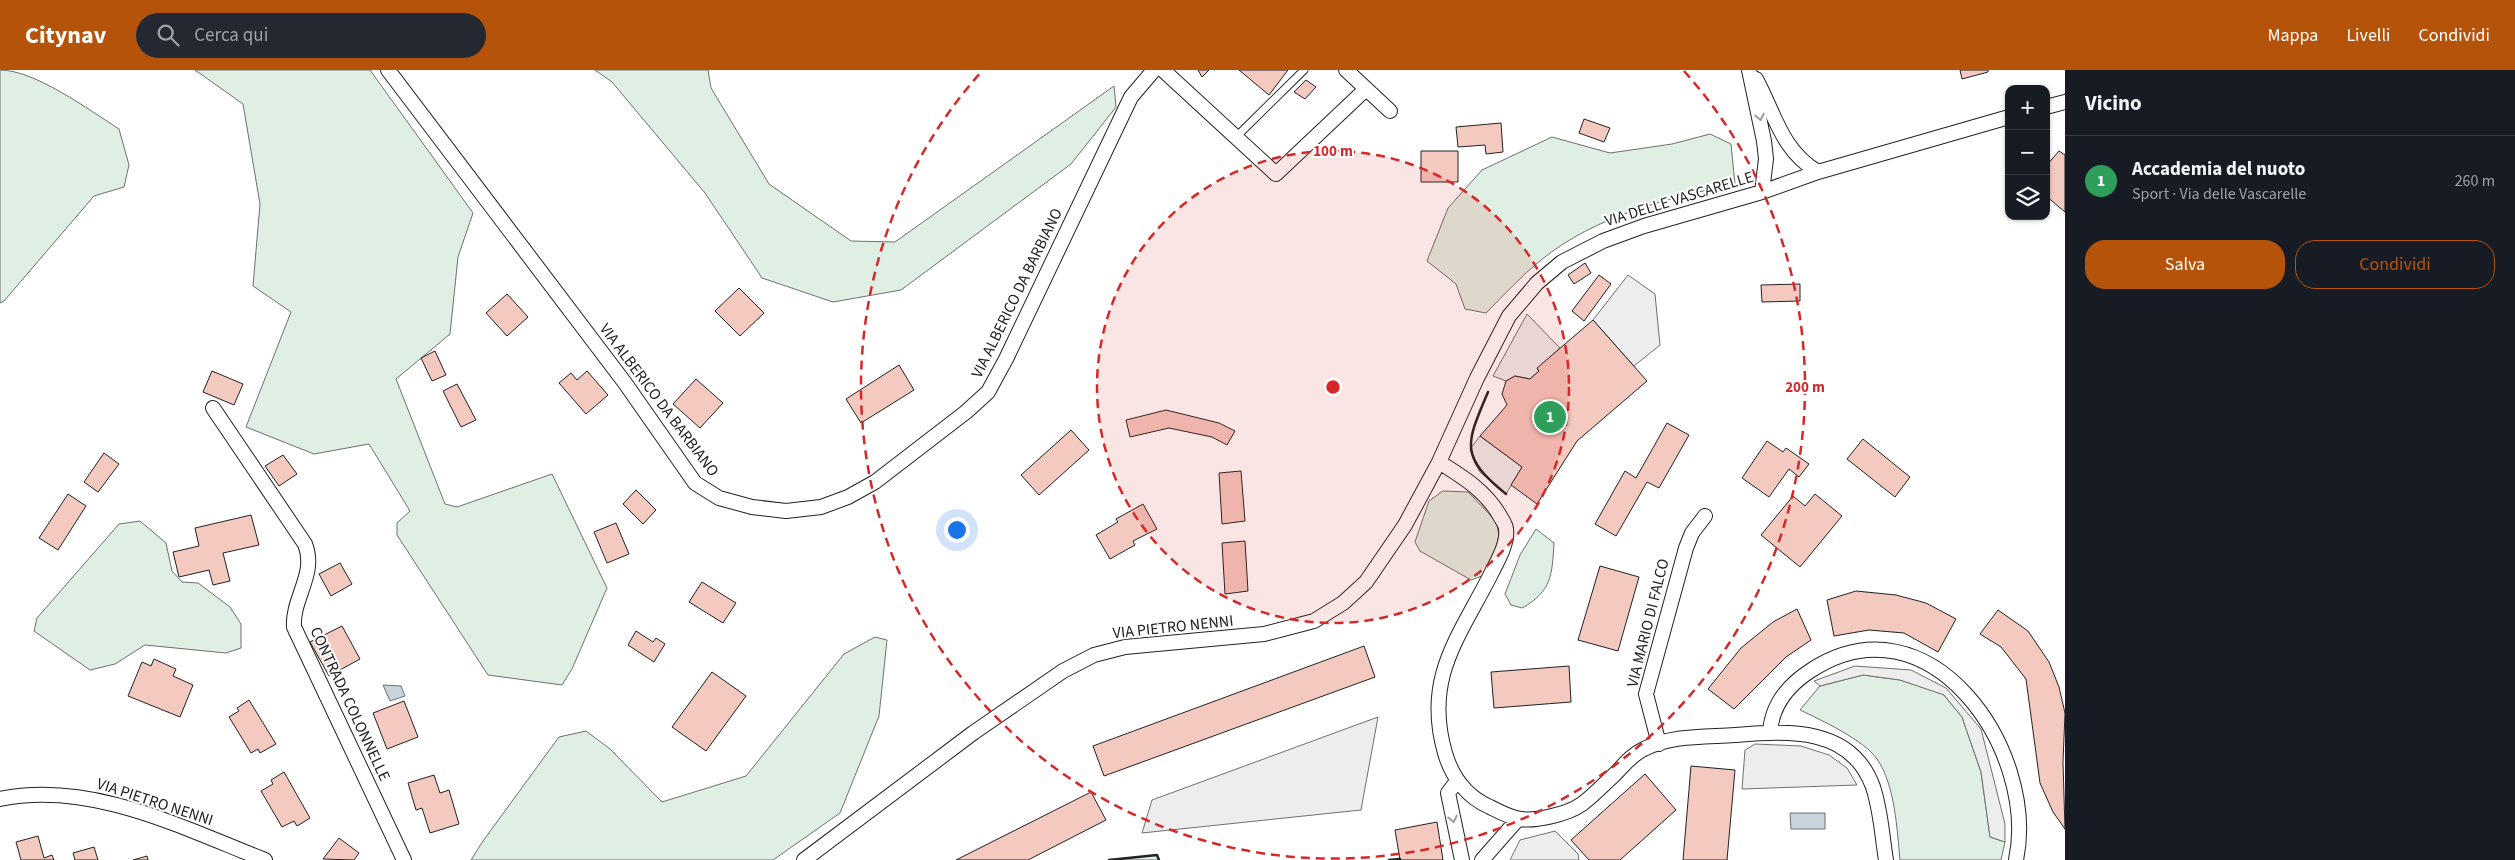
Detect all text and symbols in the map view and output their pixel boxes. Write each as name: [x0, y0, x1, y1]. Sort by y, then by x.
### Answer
search box: [136, 13, 486, 58]
text: Citynav: [25, 18, 106, 53]
icon: search: [154, 21, 182, 49]
text: Cerca qui: [194, 22, 268, 49]
text: Mappa: [2267, 23, 2318, 48]
text: Livelli: [2346, 23, 2390, 48]
text: Condividi: [2418, 23, 2490, 48]
map controls: [2005, 85, 2050, 220]
button: +: [2005, 85, 2050, 130]
text: Vicino: [2085, 88, 2142, 118]
one-way arrow: [1754, 113, 1765, 122]
button: −: [2005, 130, 2050, 175]
text: 100 m: [1313, 141, 1353, 162]
text: Accademia del nuoto: [2132, 156, 2305, 183]
street label: VIA DELLE VASCARELLE: [1602, 166, 1756, 232]
text: 1: [2097, 170, 2105, 192]
text: 260 m: [2455, 170, 2495, 192]
button: layers: [2005, 175, 2050, 220]
text: Sport · Via delle Vascarelle: [2132, 183, 2306, 205]
street label: VIA ALBERICO DA BARBIANO: [966, 204, 1068, 382]
button: Salva: [2085, 240, 2285, 289]
button: Condividi: [2295, 240, 2495, 289]
street label: VIA ALBERICO DA BARBIANO: [594, 319, 724, 481]
text: 200 m: [1785, 377, 1825, 398]
centre of rings: [1324, 378, 1342, 396]
pin: 1: [1534, 398, 1566, 436]
your location: [944, 517, 970, 543]
street label: VIA MARIO DI FALCO: [1621, 556, 1675, 690]
street label: VIA PIETRO NENNI: [1112, 610, 1234, 644]
street label: CONTRADA COLONNELLE: [305, 623, 395, 785]
street label: VIA PIETRO NENNI: [94, 773, 216, 831]
one-way arrow: [1448, 815, 1458, 823]

